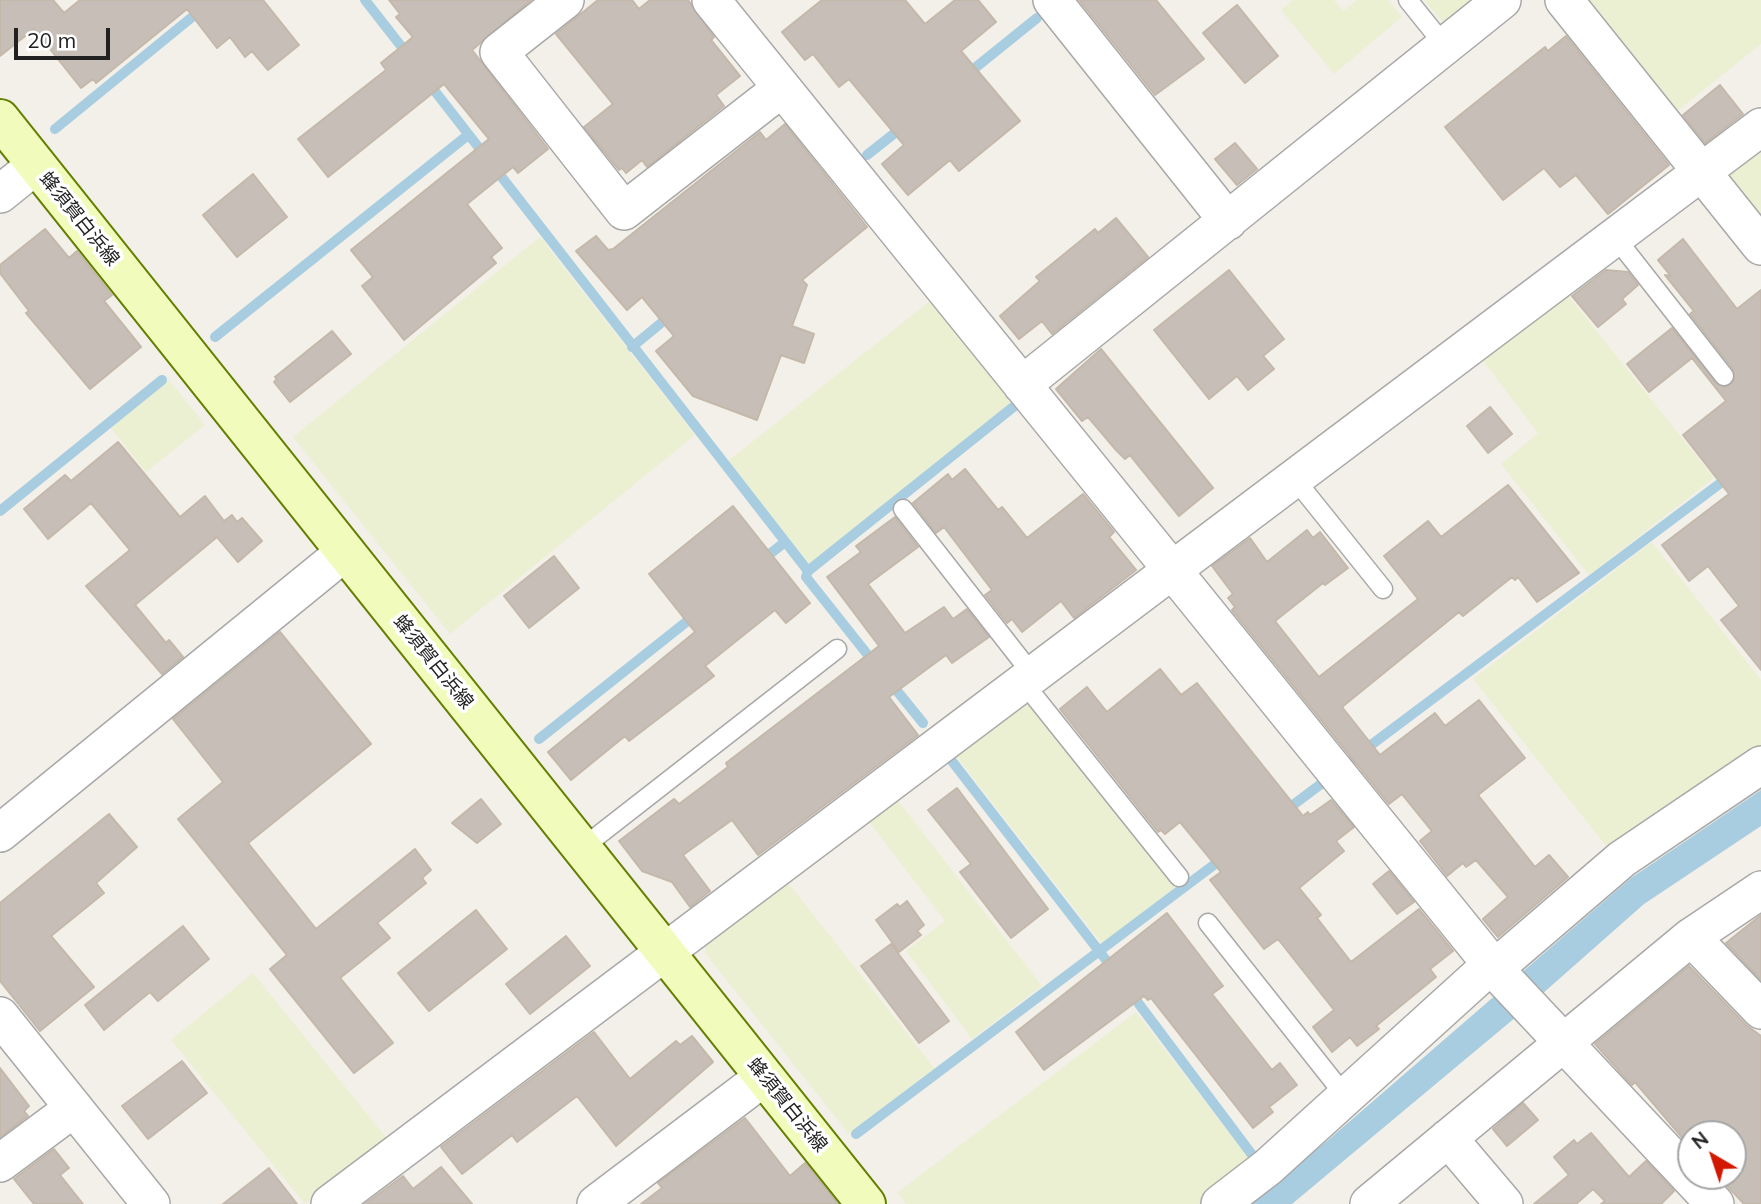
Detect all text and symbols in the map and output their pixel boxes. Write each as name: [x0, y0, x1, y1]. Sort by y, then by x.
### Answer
scale bar: [18, 14, 114, 58]
text: 20 m: [27, 27, 76, 53]
street label: 蜂須賀白浜線: [34, 168, 124, 270]
street label: 蜂須賀白浜線: [388, 611, 478, 713]
street label: 蜂須賀白浜線: [742, 1054, 832, 1156]
north arrow: [1677, 1120, 1747, 1190]
text: N: [1687, 1126, 1713, 1154]

